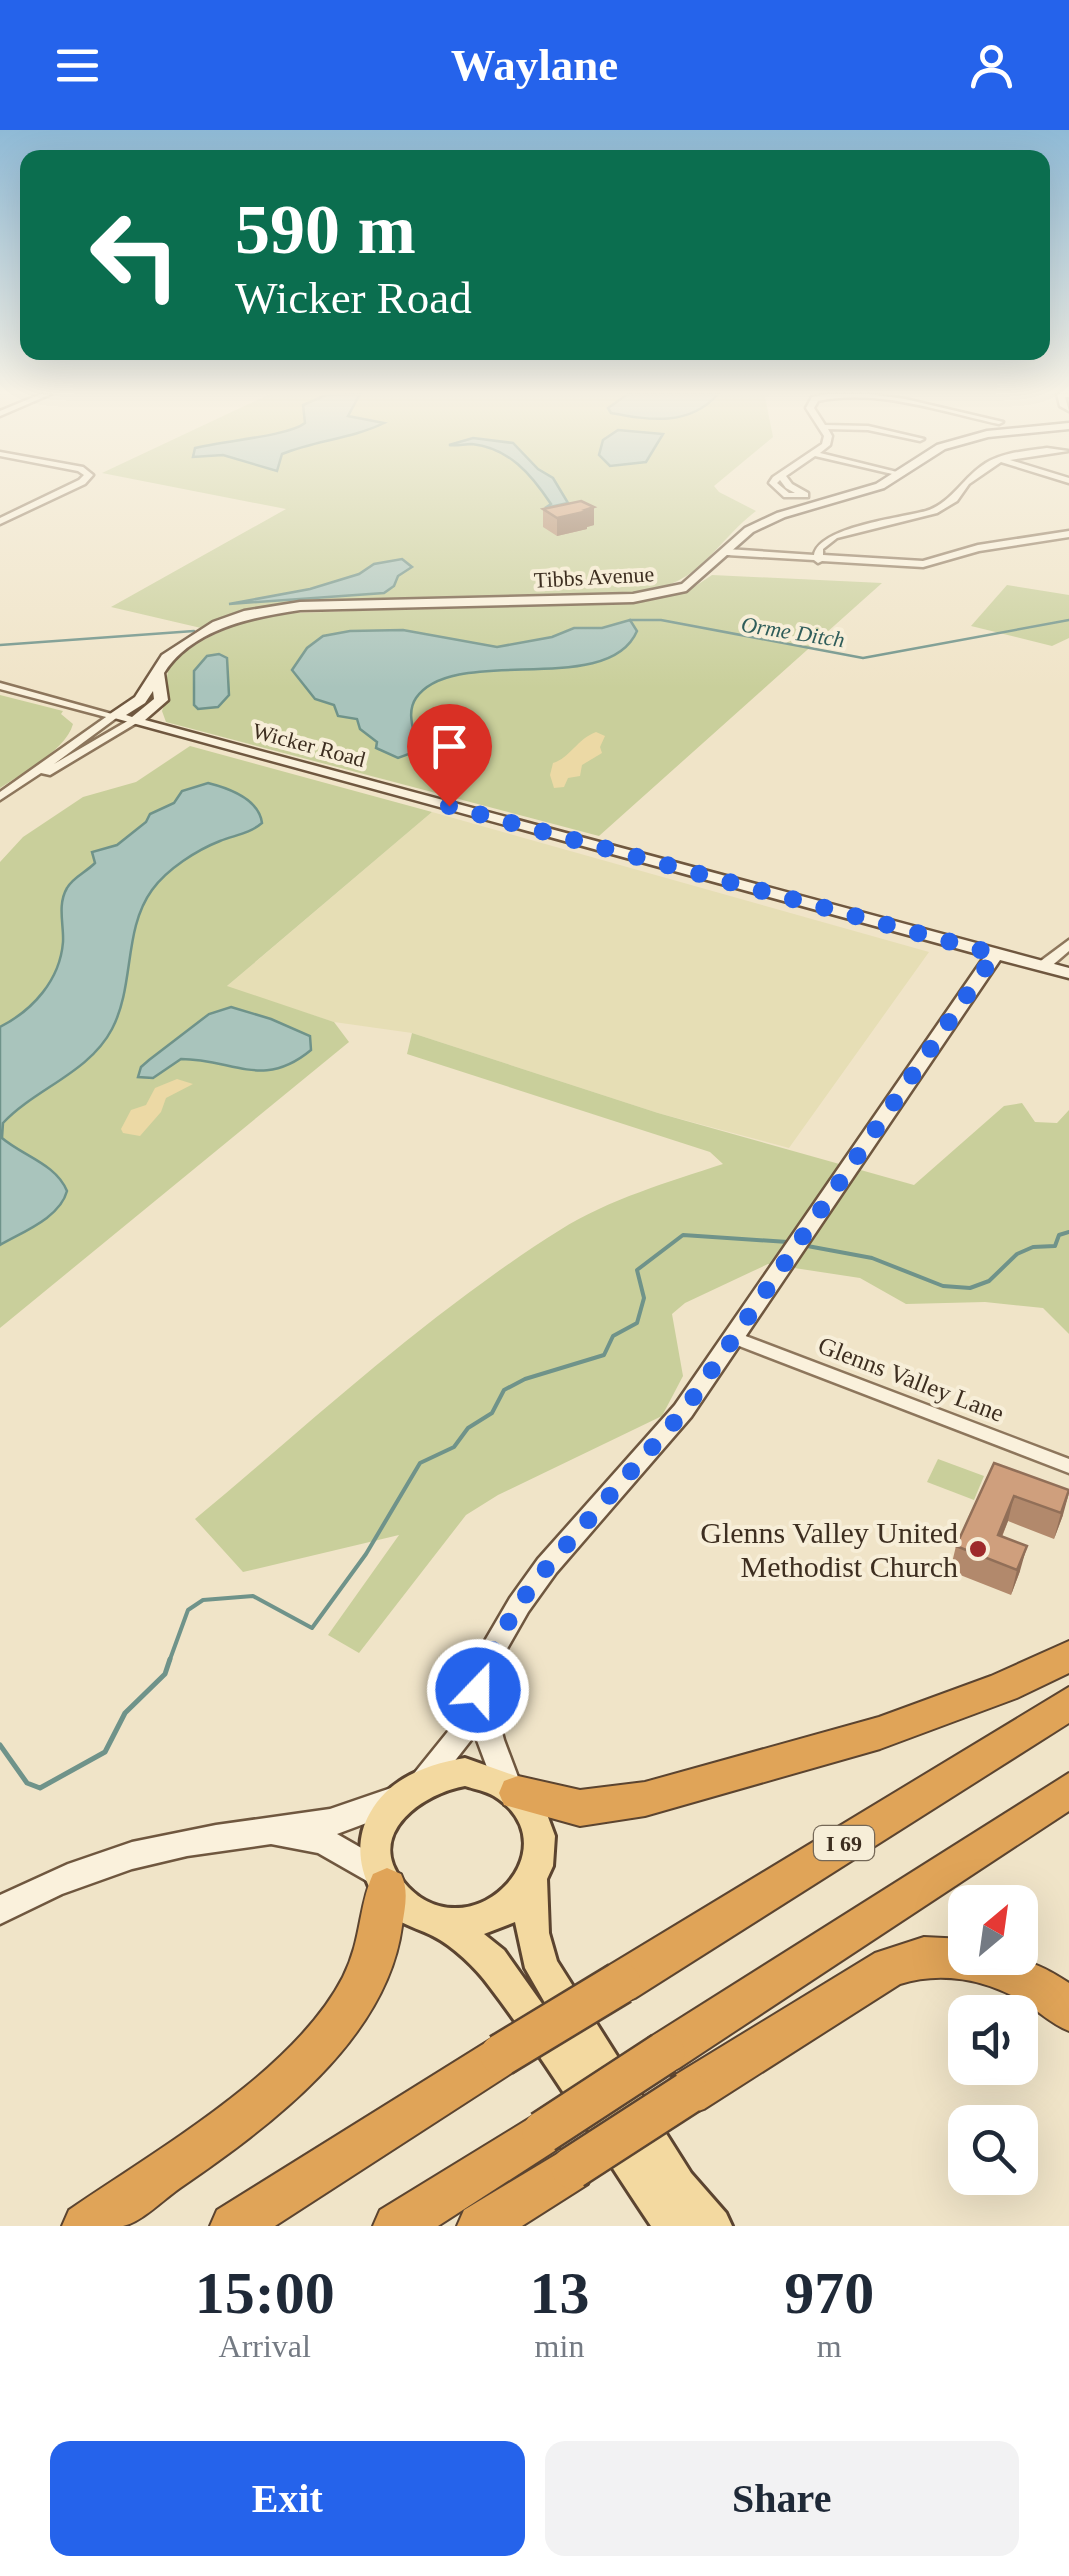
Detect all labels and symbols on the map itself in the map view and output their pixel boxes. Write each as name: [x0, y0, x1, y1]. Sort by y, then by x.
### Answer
street label: Tibbs Avenue: [533, 561, 655, 593]
water label: Orme Ditch: [739, 611, 847, 653]
pin: [407, 704, 492, 807]
street label: Wicker Road: [250, 718, 368, 772]
street label: Glenns Valley Lane: [814, 1331, 1008, 1427]
place label: Glenns Valley United Methodist Church: [700, 1516, 958, 1583]
marker: Glenns Valley United Methodist Church: [967, 1538, 989, 1560]
position arrow: [426, 1638, 530, 1742]
road number: I 69: [814, 1826, 874, 1860]
north arrow: [948, 1885, 1038, 1975]

